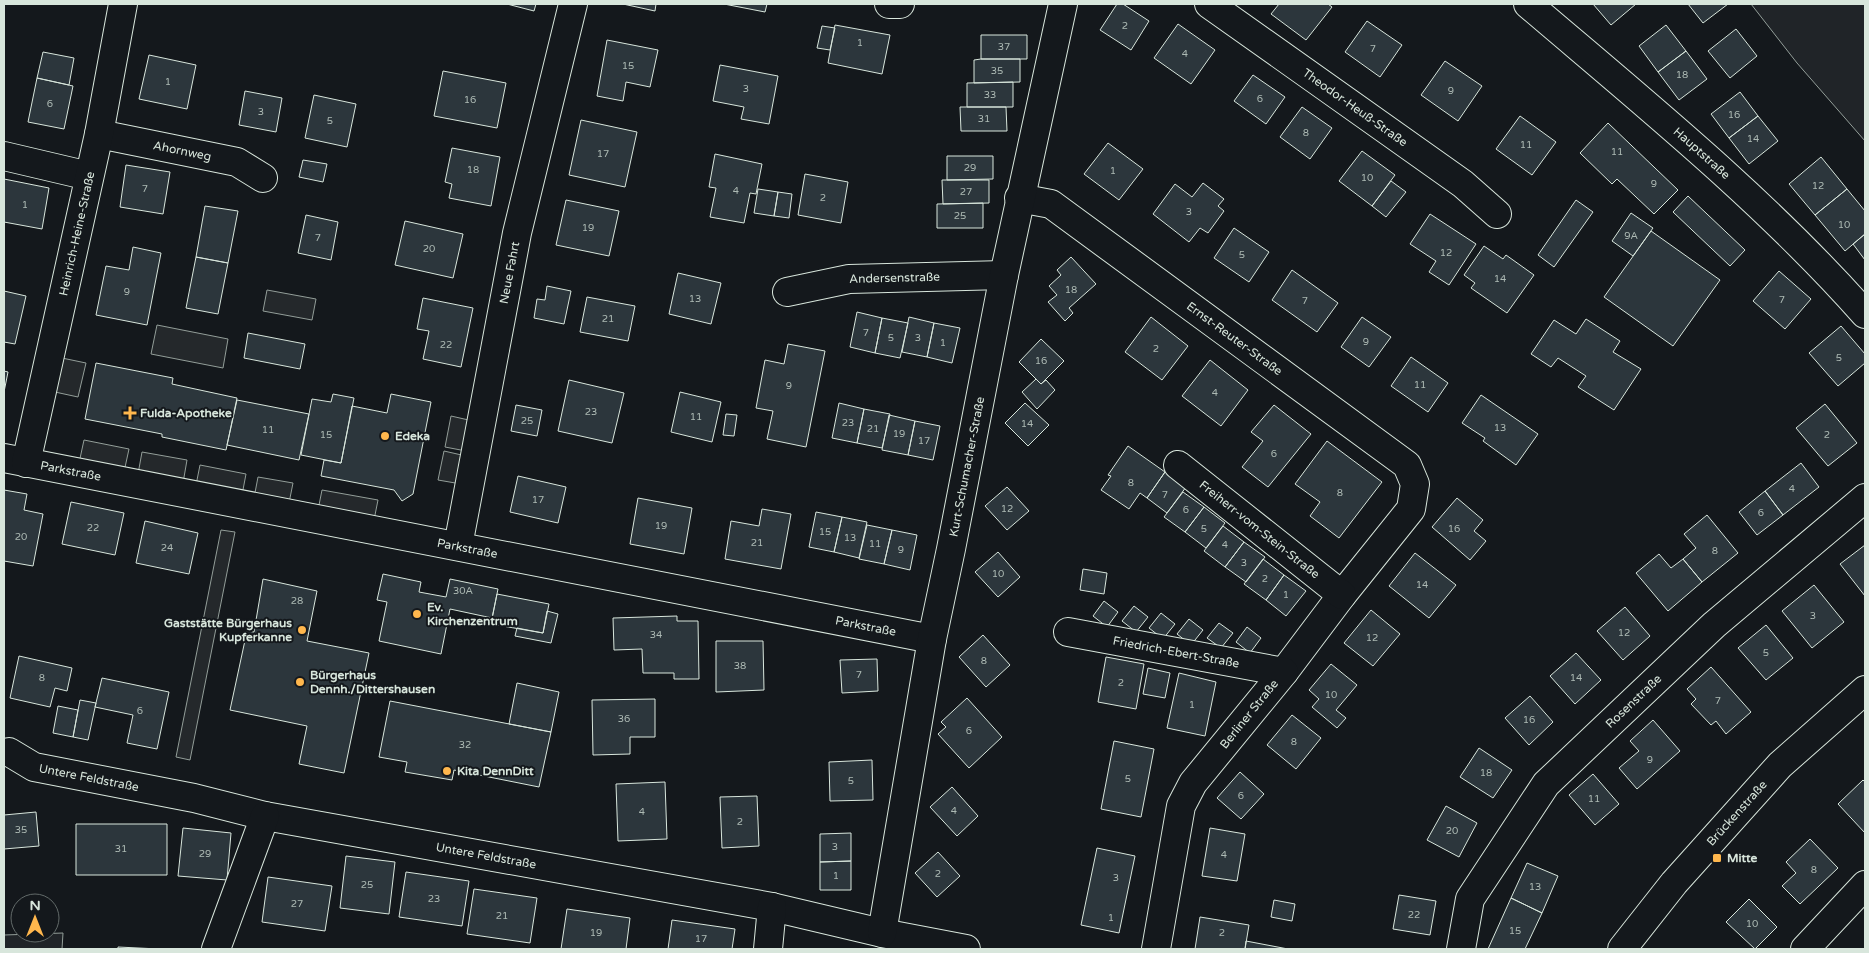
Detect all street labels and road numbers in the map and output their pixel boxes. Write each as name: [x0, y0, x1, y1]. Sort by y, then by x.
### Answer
street label: Theodor-Heuß-Straße: [1300, 66, 1410, 150]
street label: Hauptstraße: [1671, 124, 1733, 182]
street label: Ahornweg: [152, 138, 213, 164]
street label: Heinrich-Heine-Straße: [56, 170, 98, 297]
street label: Neue Fahrt: [497, 240, 522, 305]
street label: Andersenstraße: [849, 270, 940, 286]
street label: Ernst-Reuter-Straße: [1184, 299, 1285, 378]
street label: Kurt-Schumacher-Straße: [947, 395, 987, 538]
street label: Parkstraße: [39, 458, 102, 484]
street label: Freiherr-vom-Stein-Straße: [1197, 478, 1322, 582]
street label: Parkstraße: [436, 536, 499, 561]
street label: Parkstraße: [834, 613, 897, 639]
street label: Friedrich-Ebert-Straße: [1112, 633, 1241, 671]
street label: Rosenstraße: [1603, 671, 1664, 731]
street label: Berliner Straße: [1217, 677, 1281, 751]
street label: Untere Feldstraße: [38, 761, 140, 794]
street label: Brückenstraße: [1704, 777, 1770, 849]
street label: Untere Feldstraße: [435, 840, 538, 872]

